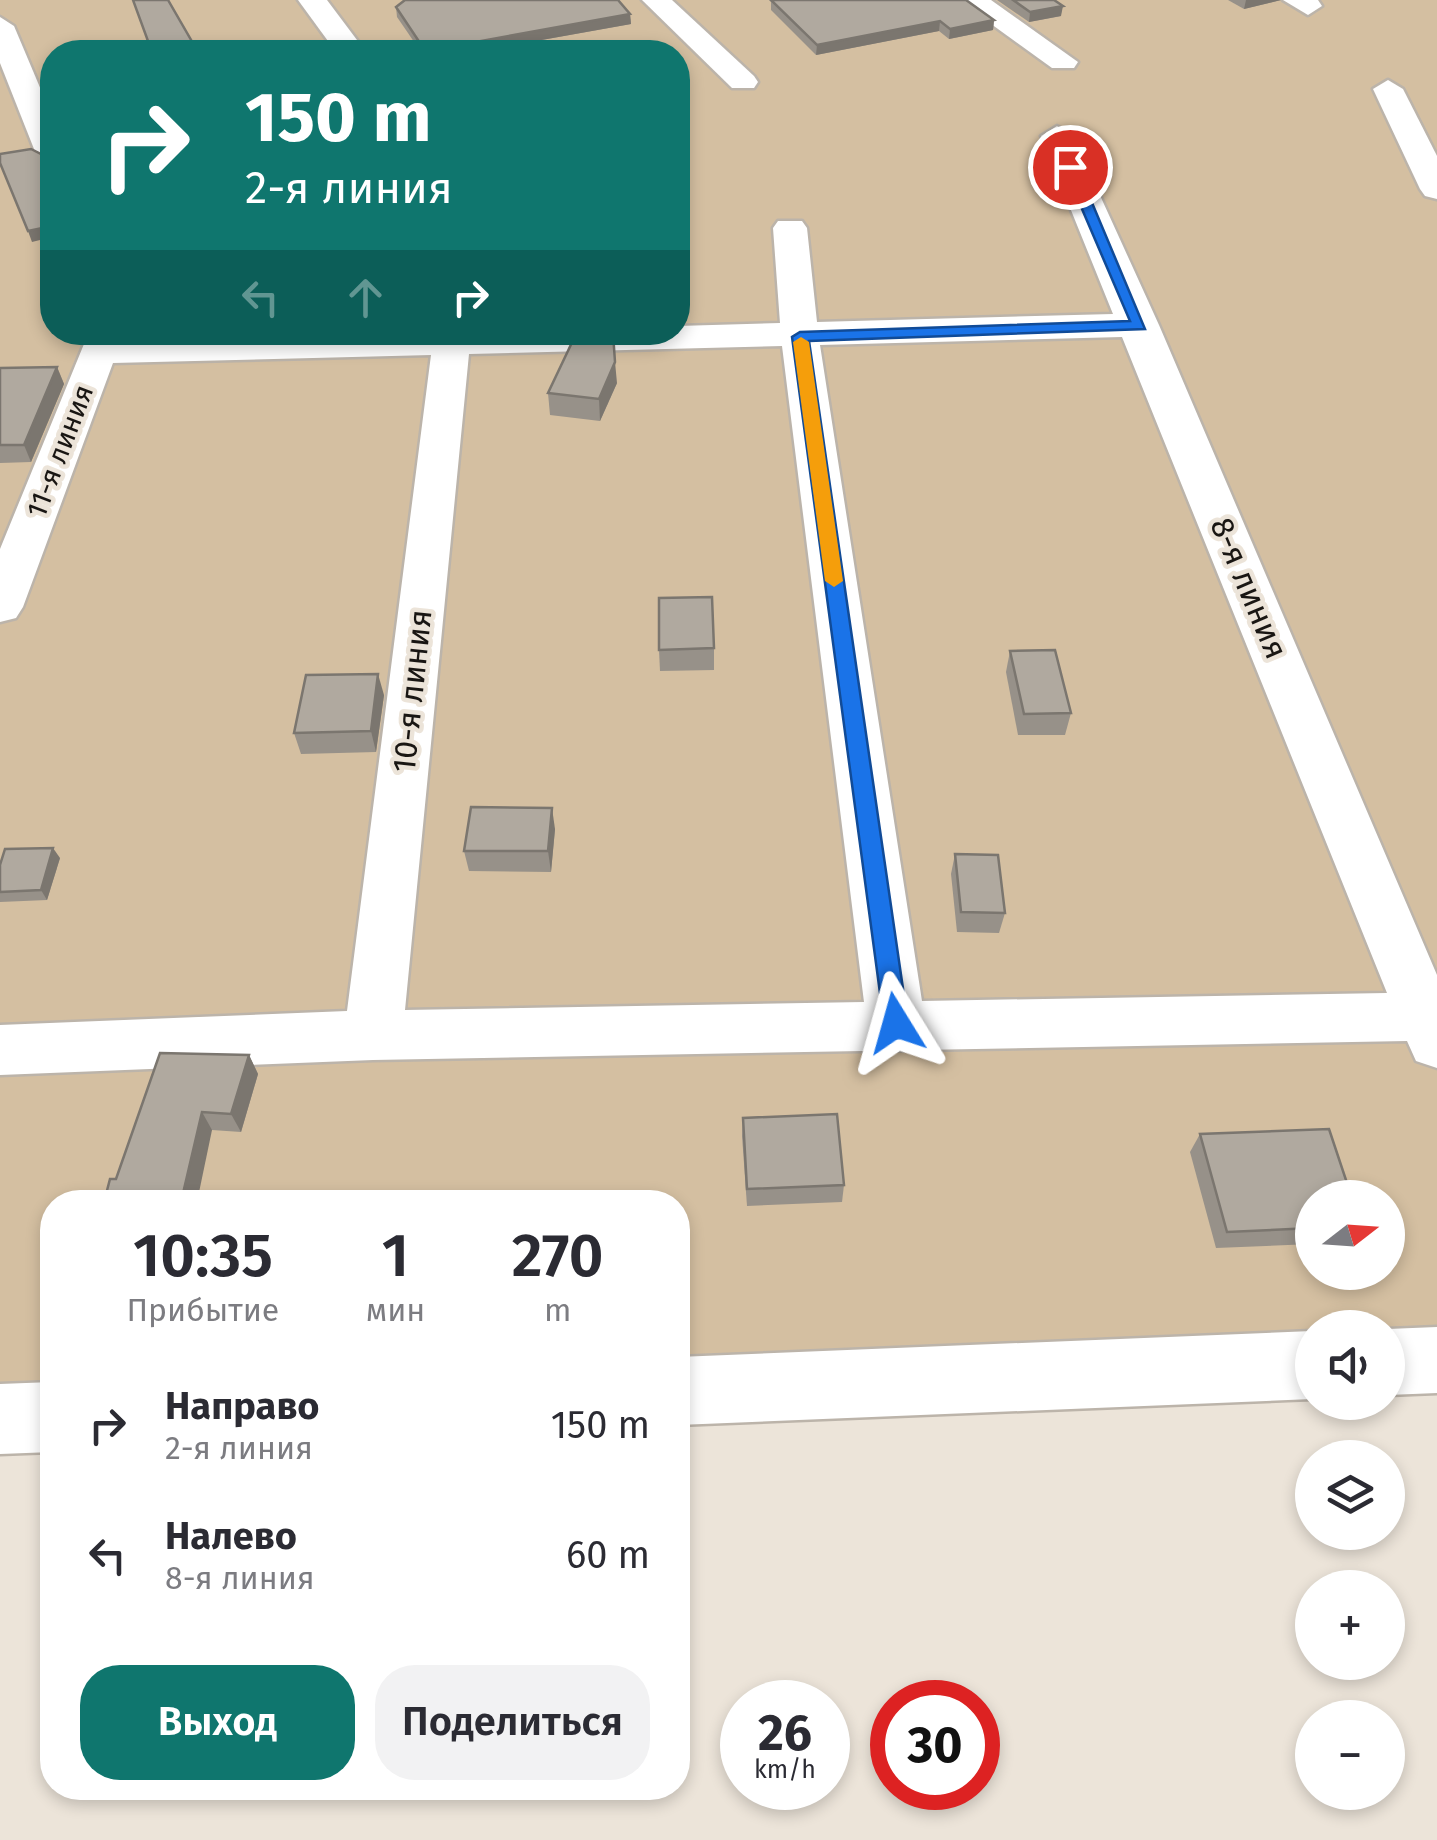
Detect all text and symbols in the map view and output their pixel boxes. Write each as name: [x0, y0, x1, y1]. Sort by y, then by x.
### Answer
text: 150 m: [245, 76, 432, 160]
icon: right: [80, 80, 210, 210]
pin: [1028, 125, 1113, 210]
icon: arrive: [1043, 140, 1098, 195]
text: 2-я линия: [245, 161, 453, 215]
icon: left: [233, 270, 288, 325]
icon: ahead: [338, 270, 393, 325]
icon: right: [443, 270, 498, 325]
street label: 11-я линия: [20, 380, 100, 522]
street label: 8-я линия: [1202, 512, 1296, 664]
street label: 10-я линия: [385, 608, 439, 774]
position arrow: [844, 971, 948, 1075]
north arrow: [1295, 1180, 1405, 1290]
map controls: [1295, 1180, 1405, 1810]
text: 10:35: [133, 1220, 273, 1292]
text: 1: [382, 1220, 409, 1292]
text: 270: [512, 1220, 604, 1292]
text: Прибытие: [126, 1291, 279, 1329]
text: мин: [366, 1291, 425, 1329]
text: m: [544, 1291, 571, 1329]
button: sound: [1295, 1310, 1405, 1420]
text: Направо: [165, 1383, 319, 1429]
icon: right: [80, 1398, 135, 1453]
text: 150 m: [551, 1402, 650, 1448]
text: 2-я линия: [165, 1429, 313, 1467]
button: layers: [1295, 1440, 1405, 1550]
text: Налево: [165, 1513, 297, 1559]
icon: left: [80, 1528, 135, 1583]
text: 60 m: [566, 1532, 650, 1578]
text: 8-я линия: [165, 1559, 315, 1597]
button: +: [1295, 1570, 1405, 1680]
button: Выход: [80, 1665, 355, 1780]
button: Поделиться: [375, 1665, 650, 1780]
speed limit sign: 30: [870, 1680, 1000, 1810]
button: −: [1295, 1700, 1405, 1810]
text: 26: [758, 1703, 812, 1763]
text: km/h: [754, 1755, 816, 1785]

